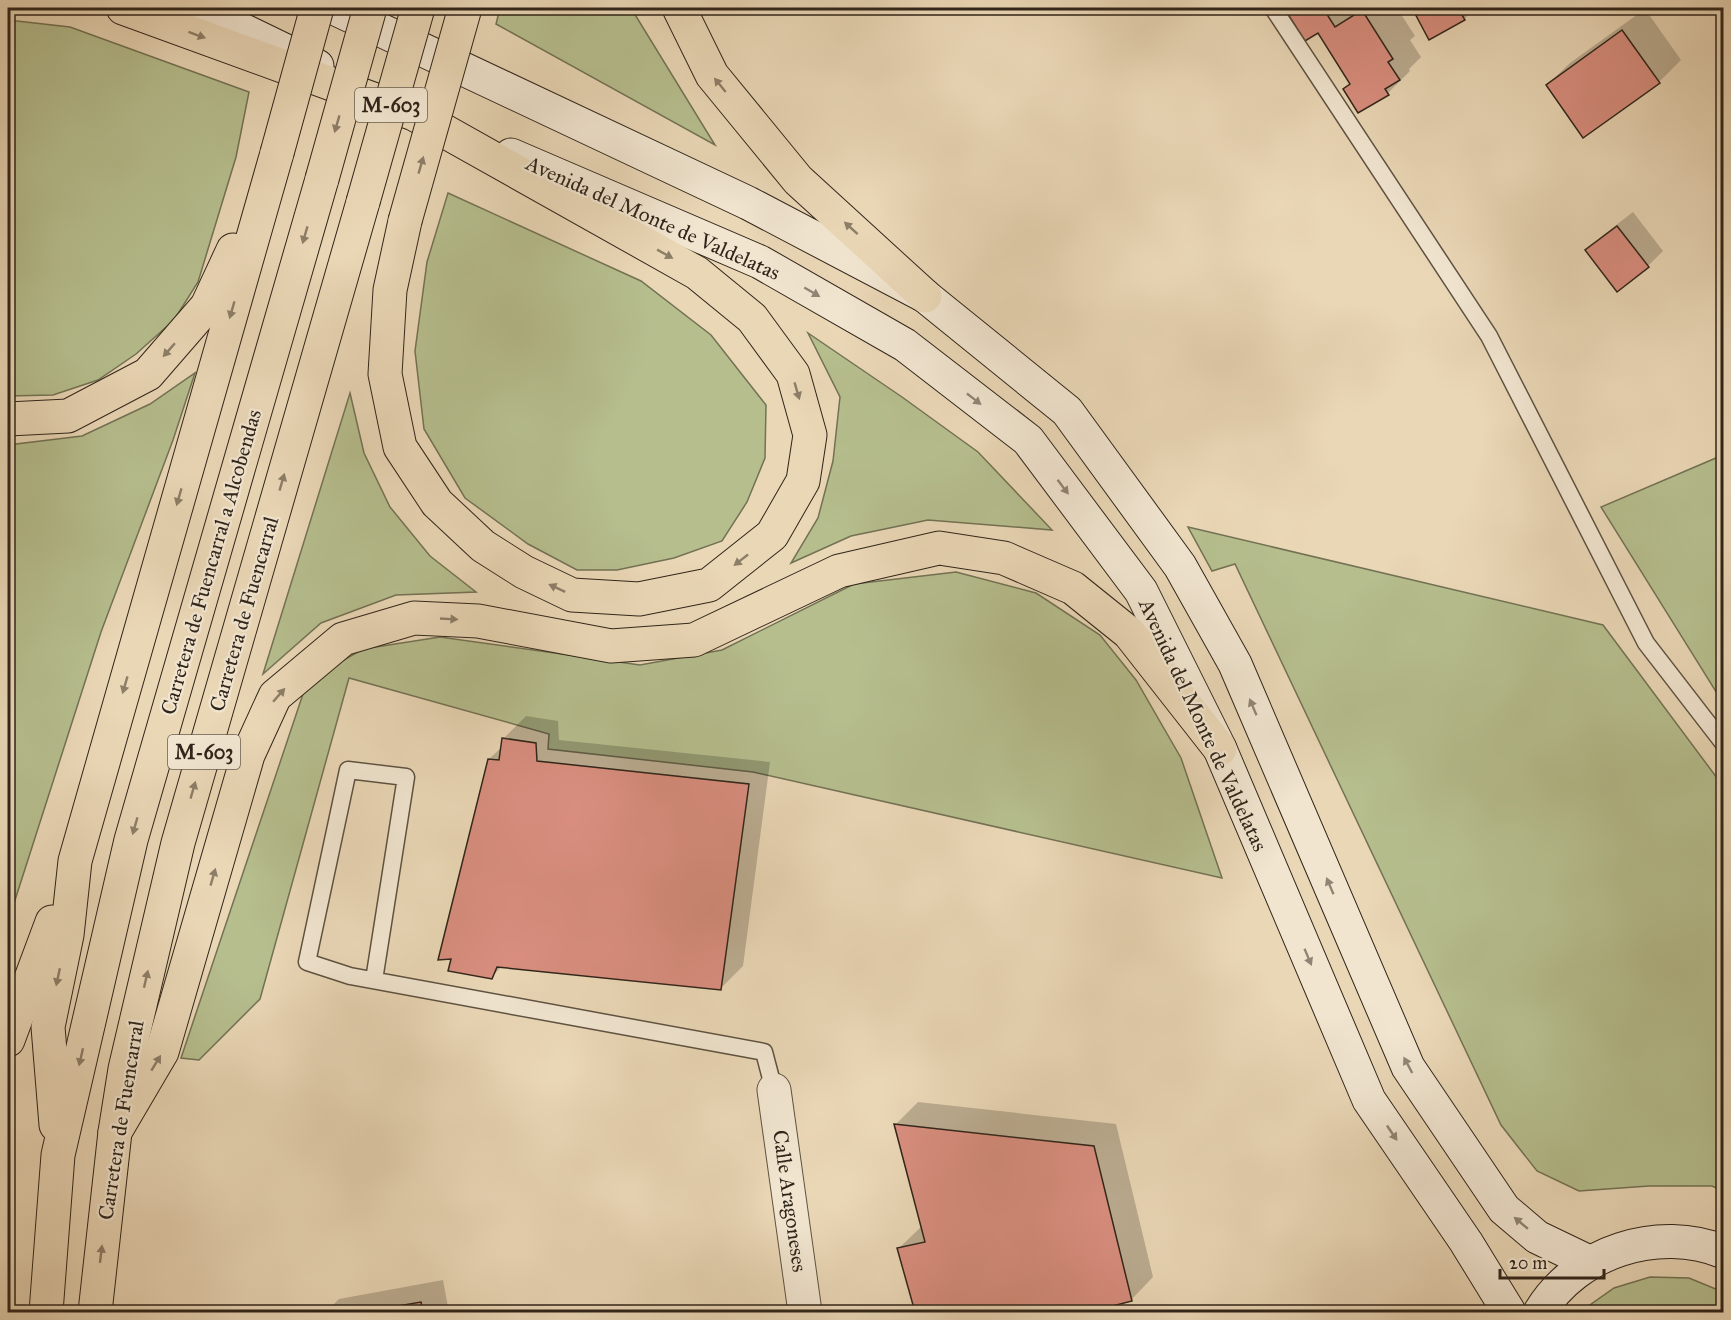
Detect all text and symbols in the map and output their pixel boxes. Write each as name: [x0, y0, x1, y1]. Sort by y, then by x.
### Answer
one-way arrow: [189, 30, 207, 40]
one-way arrow: [713, 77, 726, 93]
road number: M-603: [355, 88, 427, 122]
one-way arrow: [332, 115, 341, 133]
street label: Avenida del Monte de Valdelatas: [521, 150, 784, 286]
one-way arrow: [417, 156, 426, 174]
one-way arrow: [844, 222, 858, 236]
one-way arrow: [300, 226, 309, 244]
one-way arrow: [657, 249, 673, 260]
one-way arrow: [804, 287, 821, 297]
one-way arrow: [227, 301, 236, 319]
one-way arrow: [163, 342, 176, 357]
one-way arrow: [793, 382, 803, 400]
one-way arrow: [966, 393, 982, 405]
street label: Carretera de Fuencarral a Alcobendas: [155, 407, 267, 717]
one-way arrow: [278, 473, 287, 491]
one-way arrow: [1057, 479, 1069, 495]
one-way arrow: [173, 488, 183, 507]
street label: Carretera de Fuencarral: [204, 514, 284, 714]
one-way arrow: [733, 554, 749, 567]
one-way arrow: [549, 584, 566, 593]
street label: Avenida del Monte de Valdelatas: [1133, 594, 1273, 855]
one-way arrow: [440, 615, 459, 624]
one-way arrow: [120, 676, 129, 694]
one-way arrow: [272, 688, 285, 703]
one-way arrow: [1248, 697, 1258, 715]
road number: M-603: [168, 735, 240, 769]
one-way arrow: [189, 781, 198, 799]
one-way arrow: [130, 817, 139, 835]
one-way arrow: [209, 868, 218, 886]
one-way arrow: [1325, 877, 1335, 895]
one-way arrow: [1304, 949, 1313, 966]
one-way arrow: [53, 967, 62, 986]
one-way arrow: [141, 970, 151, 989]
street label: Carretera de Fuencarral: [92, 1018, 150, 1222]
one-way arrow: [76, 1048, 86, 1066]
one-way arrow: [151, 1054, 161, 1071]
one-way arrow: [1403, 1056, 1413, 1073]
one-way arrow: [1386, 1125, 1397, 1141]
street label: Calle Aragoneses: [767, 1128, 813, 1274]
one-way arrow: [1514, 1217, 1529, 1230]
scale bar: [1500, 1242, 1604, 1280]
one-way arrow: [97, 1245, 106, 1264]
text: 20 m: [1509, 1252, 1547, 1274]

